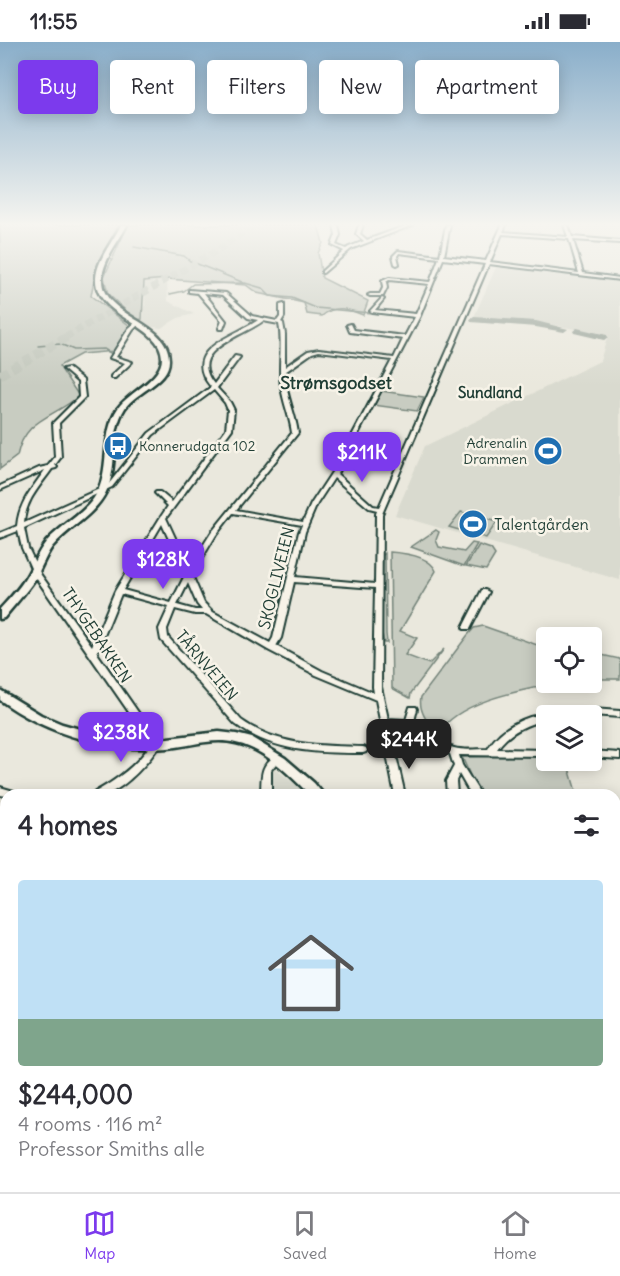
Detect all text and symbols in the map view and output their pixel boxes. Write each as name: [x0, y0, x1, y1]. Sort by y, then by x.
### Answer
text: 11:55: [30, 7, 78, 35]
chip: Buy: [18, 60, 98, 114]
chip: Rent: [110, 60, 195, 114]
chip: Filters: [207, 60, 307, 114]
chip: New: [319, 60, 403, 114]
chip: Apartment: [415, 60, 559, 114]
district label: Strømsgodset: [280, 371, 393, 394]
district label: Sundland: [458, 383, 522, 402]
bus stop icon: Konnerudgata 102: [102, 430, 134, 462]
pin: $211K: [320, 432, 404, 483]
place label: Adrenalin Drammen: [463, 434, 527, 468]
sports icon: Adrenalin Drammen: [532, 435, 564, 467]
place label: Konnerudgata 102: [139, 437, 256, 455]
text: $211K: [337, 439, 387, 464]
sports icon: Talentgården: [457, 508, 489, 540]
place label: Talentgården: [494, 514, 589, 534]
street label: SKOGLIVEIEN: [254, 525, 298, 631]
pin: $128K: [121, 539, 205, 590]
text: $128K: [136, 546, 190, 571]
street label: THYGEBAKKEN: [58, 584, 136, 686]
street label: TÅRNVEIEN: [172, 626, 242, 704]
map controls: [536, 627, 602, 771]
button: locate: [536, 627, 602, 693]
button: layers: [536, 705, 602, 771]
pin: $238K: [79, 712, 163, 763]
text: $238K: [92, 719, 150, 744]
pin: $244K: [367, 719, 451, 770]
text: $244K: [380, 726, 438, 751]
text: 4 homes: [18, 809, 117, 842]
icon: filters: [570, 809, 603, 842]
icon: home: [257, 919, 365, 1027]
text: $244,000: [18, 1078, 133, 1111]
text: 4 rooms · 116 m²: [18, 1111, 163, 1136]
text: Professor Smiths alle: [18, 1136, 205, 1161]
tab: Map: [83, 1207, 116, 1263]
tab: Saved: [283, 1207, 327, 1263]
tab: Home: [494, 1207, 537, 1263]

